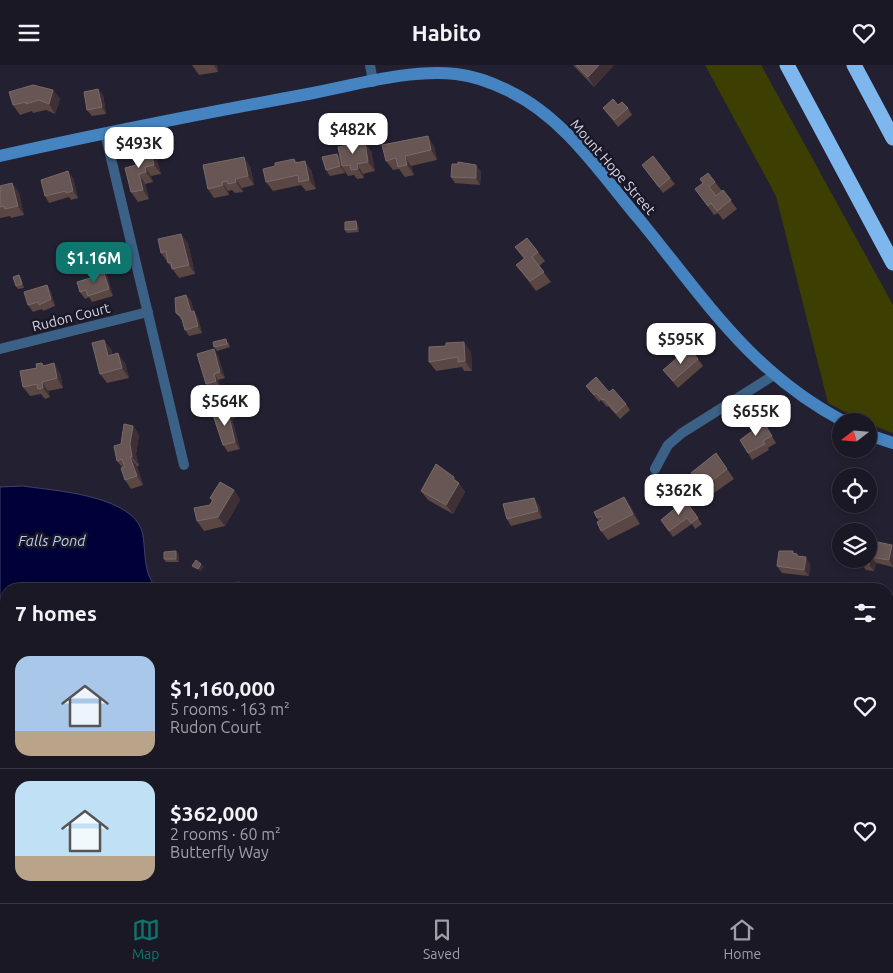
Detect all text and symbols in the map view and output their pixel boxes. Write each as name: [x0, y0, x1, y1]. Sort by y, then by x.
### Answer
icon: menu: [15, 19, 43, 47]
icon: heart: [850, 19, 878, 47]
text: Habito: [412, 20, 481, 45]
pin: $482K: [318, 113, 388, 155]
street label: Mount Hope Street: [567, 116, 659, 218]
text: $482K: [330, 120, 376, 138]
pin: $493K: [104, 127, 174, 169]
text: $493K: [116, 134, 162, 152]
pin: $1.16M: [53, 241, 135, 284]
text: $1.16M: [67, 249, 121, 267]
street label: Rudon Court: [30, 299, 112, 334]
pin: $595K: [646, 323, 716, 365]
text: $595K: [658, 330, 704, 348]
pin: $564K: [190, 385, 260, 427]
text: $564K: [202, 392, 248, 410]
pin: $655K: [721, 395, 791, 437]
text: $655K: [733, 402, 779, 420]
north arrow: [832, 413, 878, 457]
map controls: [832, 413, 877, 568]
button: locate: [832, 468, 877, 513]
pin: $362K: [644, 473, 714, 516]
text: $362K: [656, 481, 702, 499]
button: layers: [832, 523, 877, 568]
water label: Falls Pond: [18, 532, 86, 549]
icon: filters: [851, 599, 879, 627]
text: 7 homes: [15, 601, 97, 625]
icon: home: [55, 676, 115, 736]
text: $1,160,000: [170, 676, 275, 700]
icon: heart: [851, 692, 879, 720]
text: 5 rooms · 163 m²: [170, 700, 290, 718]
text: Rudon Court: [170, 718, 261, 736]
icon: home: [55, 801, 115, 861]
text: $362,000: [170, 801, 258, 825]
icon: heart: [851, 817, 879, 845]
text: 2 rooms · 60 m²: [170, 825, 281, 843]
text: Butterfly Way: [170, 843, 269, 861]
tab: Map: [132, 916, 160, 962]
tab: Saved: [423, 916, 460, 962]
tab: Home: [724, 916, 761, 962]

